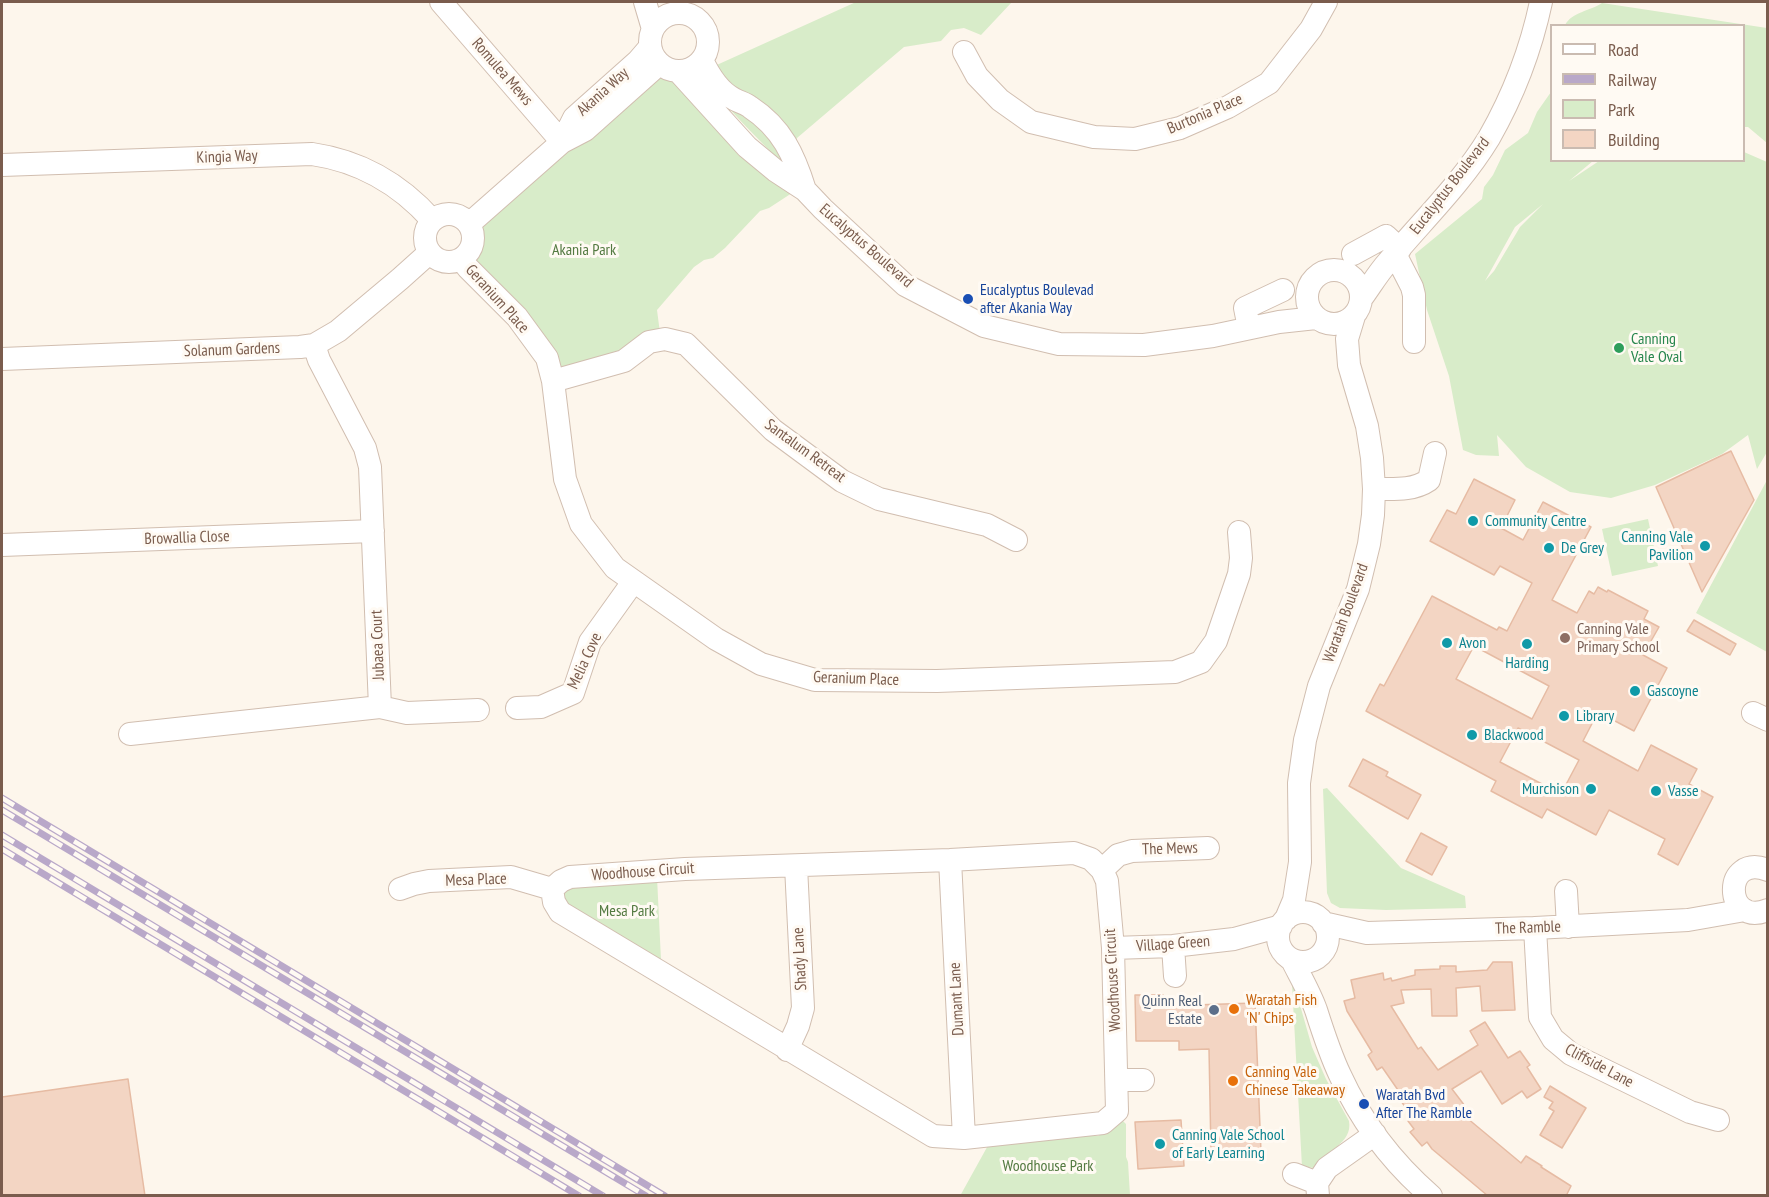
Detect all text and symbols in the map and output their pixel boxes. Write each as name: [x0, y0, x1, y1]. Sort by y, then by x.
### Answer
legend: [1550, 24, 1745, 162]
street label: Romulea Mews: [468, 34, 536, 110]
text: Road: [1608, 38, 1639, 61]
street label: Akania Way: [573, 64, 633, 120]
text: Railway: [1608, 68, 1657, 91]
street label: Burtonia Place: [1164, 90, 1246, 138]
text: Park: [1608, 98, 1635, 121]
text: Building: [1608, 128, 1660, 151]
street label: Eucalyptus Boulevard: [1406, 134, 1494, 238]
street label: Kingia Way: [196, 146, 258, 168]
street label: Eucalyptus Boulevard: [815, 200, 917, 292]
park label: Akania Park: [552, 240, 616, 260]
street label: Geranium Place: [461, 261, 533, 337]
place label: Eucalyptus Boulevad after Akania Way: [980, 280, 1094, 318]
marker: Eucalyptus Boulevad after Akania Way: [961, 292, 975, 306]
place label: Canning Vale Oval: [1631, 329, 1683, 367]
street label: Solanum Gardens: [184, 339, 280, 361]
marker: Canning Vale Oval: [1612, 341, 1626, 355]
street label: Santalum Retreat: [761, 415, 849, 487]
place label: Community Centre: [1485, 511, 1587, 531]
marker: Community Centre: [1466, 514, 1480, 528]
street label: Browallia Close: [144, 527, 230, 549]
place label: Canning Vale Pavilion: [1621, 527, 1693, 565]
place label: De Grey: [1561, 538, 1604, 558]
marker: Canning Vale Pavilion: [1698, 539, 1712, 553]
marker: De Grey: [1542, 541, 1556, 555]
street label: Waratah Boulevard: [1319, 561, 1373, 665]
street label: Jubaea Court: [367, 609, 389, 681]
place label: Canning Vale Primary School: [1577, 619, 1659, 657]
street label: Melia Cove: [564, 630, 606, 692]
marker: Canning Vale Primary School: [1558, 631, 1572, 645]
place label: Avon: [1459, 633, 1486, 653]
marker: Avon: [1440, 636, 1454, 650]
marker: Harding: [1520, 637, 1534, 651]
place label: Harding: [1505, 653, 1549, 673]
street label: Geranium Place: [813, 668, 899, 690]
place label: Gascoyne: [1647, 681, 1699, 701]
marker: Gascoyne: [1628, 684, 1642, 698]
place label: Library: [1576, 706, 1614, 726]
marker: Library: [1557, 709, 1571, 723]
place label: Blackwood: [1484, 725, 1544, 745]
marker: Blackwood: [1465, 728, 1479, 742]
place label: Murchison: [1522, 779, 1579, 799]
place label: Vasse: [1668, 781, 1699, 801]
marker: Murchison: [1584, 782, 1598, 796]
marker: Vasse: [1649, 784, 1663, 798]
street label: The Mews: [1142, 838, 1198, 860]
street label: Woodhouse Circuit: [591, 859, 695, 885]
street label: Mesa Place: [445, 869, 507, 891]
park label: Mesa Park: [599, 901, 655, 921]
street label: The Ramble: [1495, 917, 1561, 939]
street label: Shady Lane: [789, 927, 811, 991]
street label: Woodhouse Circuit: [1101, 928, 1125, 1032]
street label: Village Green: [1135, 932, 1211, 956]
street label: Dumant Lane: [945, 962, 969, 1036]
place label: Waratah Fish 'N' Chips: [1246, 990, 1317, 1028]
place label: Quinn Real Estate: [1142, 991, 1202, 1029]
marker: Waratah Fish 'N' Chips: [1227, 1002, 1241, 1016]
marker: Quinn Real Estate: [1207, 1003, 1221, 1017]
street label: Cliffside Lane: [1561, 1040, 1637, 1092]
place label: Canning Vale Chinese Takeaway: [1245, 1062, 1345, 1100]
marker: Canning Vale Chinese Takeaway: [1226, 1074, 1240, 1088]
place label: Waratah Bvd After The Ramble: [1376, 1085, 1472, 1123]
marker: Waratah Bvd After The Ramble: [1357, 1097, 1371, 1111]
place label: Canning Vale School of Early Learning: [1172, 1125, 1284, 1163]
marker: Canning Vale School of Early Learning: [1153, 1137, 1167, 1151]
park label: Woodhouse Park: [1002, 1156, 1094, 1176]

